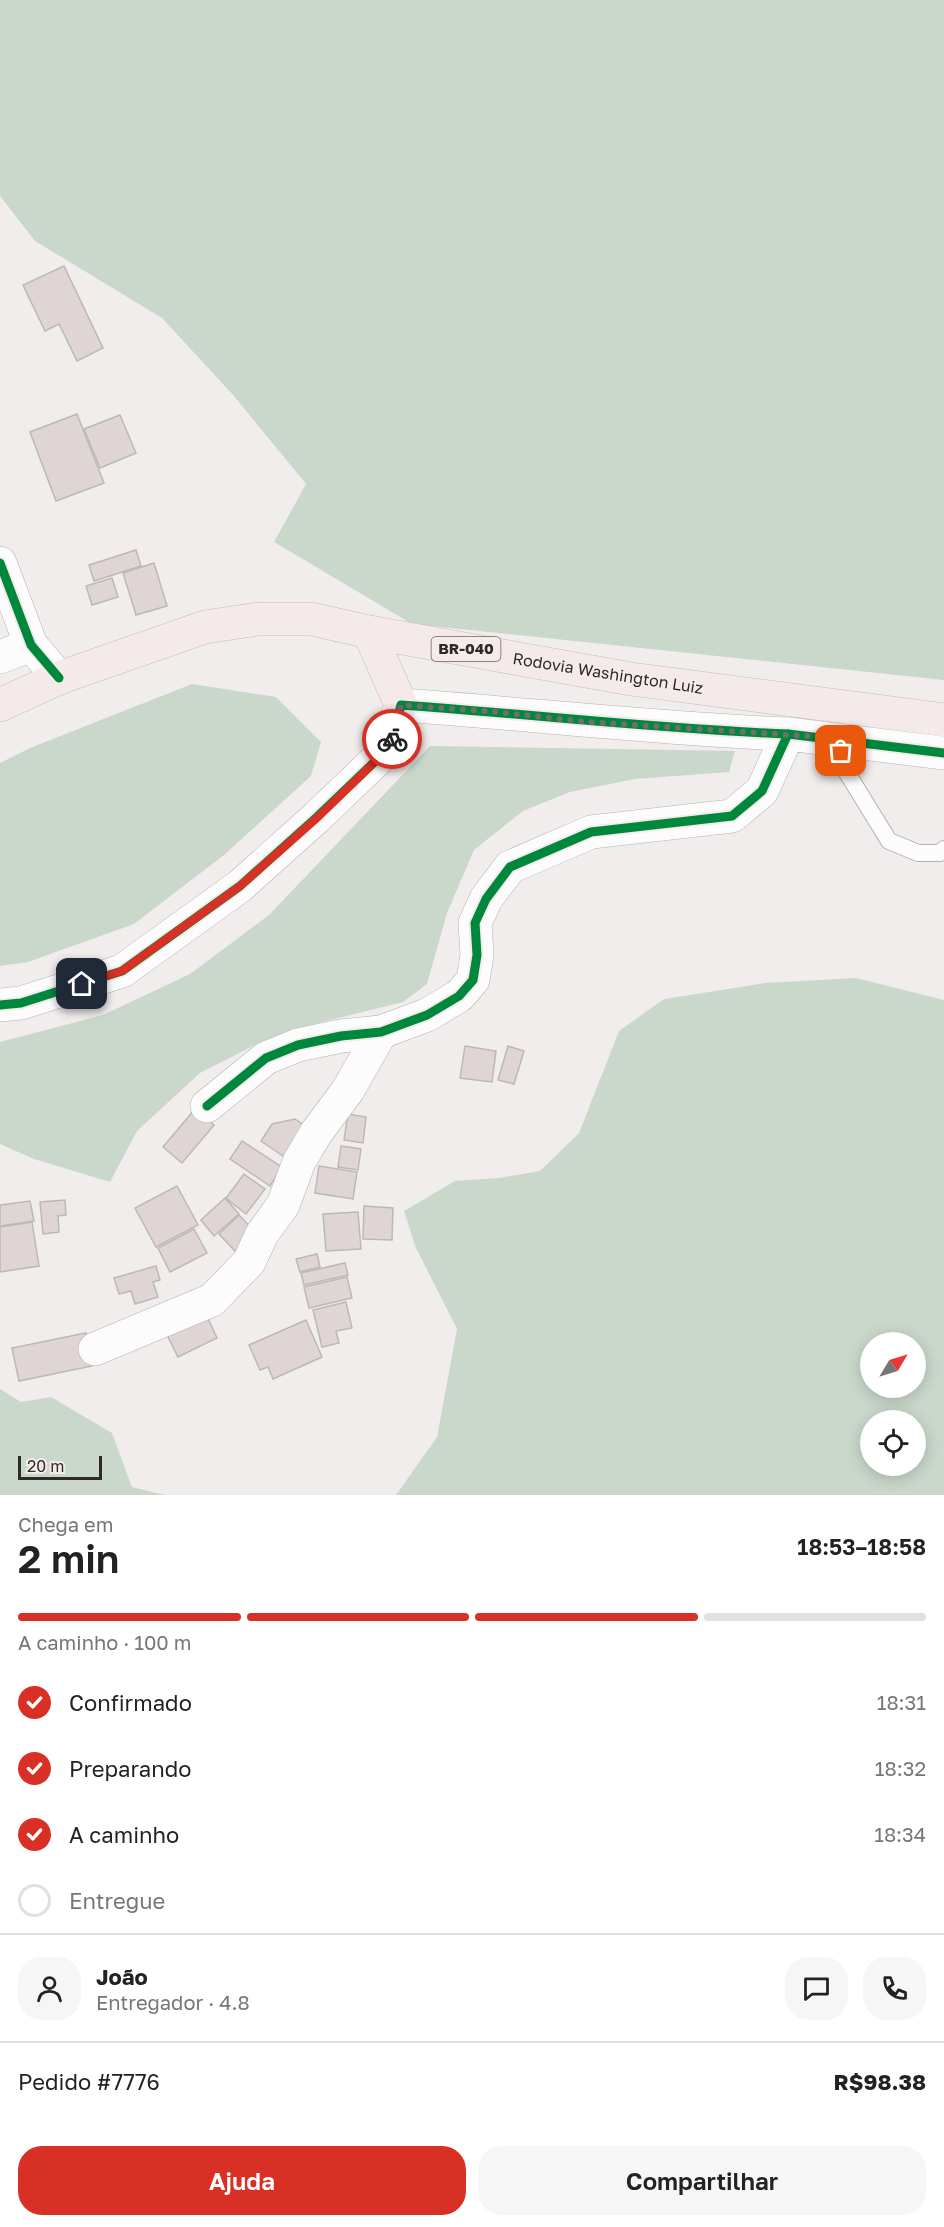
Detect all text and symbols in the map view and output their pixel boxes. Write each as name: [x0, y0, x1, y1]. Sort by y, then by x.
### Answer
road number: BR-040: [432, 637, 500, 661]
street label: Rodovia Washington Luiz: [511, 648, 705, 698]
courier: [362, 709, 422, 769]
icon: bike: [376, 723, 409, 756]
pin: [815, 725, 866, 776]
icon: bag: [824, 734, 857, 767]
pin: [56, 958, 107, 1009]
icon: home: [65, 967, 98, 1000]
north arrow: [860, 1332, 926, 1398]
map controls: [860, 1332, 926, 1476]
button: locate: [860, 1410, 926, 1476]
scale bar: [18, 1453, 102, 1480]
text: 20 m: [27, 1456, 64, 1476]
text: Chega em: [18, 1512, 113, 1536]
text: 18:53–18:58: [797, 1533, 926, 1560]
text: 2 min: [18, 1535, 119, 1582]
text: A caminho · 100 m: [18, 1630, 191, 1654]
icon: check: [18, 1686, 51, 1719]
text: Confirmado: [69, 1689, 192, 1716]
text: 18:31: [877, 1690, 926, 1714]
icon: check: [18, 1752, 51, 1785]
text: Preparando: [69, 1755, 192, 1782]
text: 18:32: [875, 1756, 926, 1780]
icon: check: [18, 1818, 51, 1851]
text: A caminho: [69, 1821, 179, 1848]
text: 18:34: [874, 1822, 926, 1846]
text: Entregue: [69, 1887, 165, 1914]
button: person: [18, 1957, 81, 2020]
button: chat: [785, 1957, 848, 2020]
button: phone: [863, 1957, 926, 2020]
text: João: [96, 1963, 148, 1990]
text: Entregador · 4.8: [96, 1990, 250, 2014]
text: Pedido #7776: [18, 2068, 160, 2095]
text: R$98.38: [833, 2068, 926, 2095]
button: Ajuda: [18, 2146, 466, 2215]
button: Compartilhar: [478, 2146, 926, 2215]

